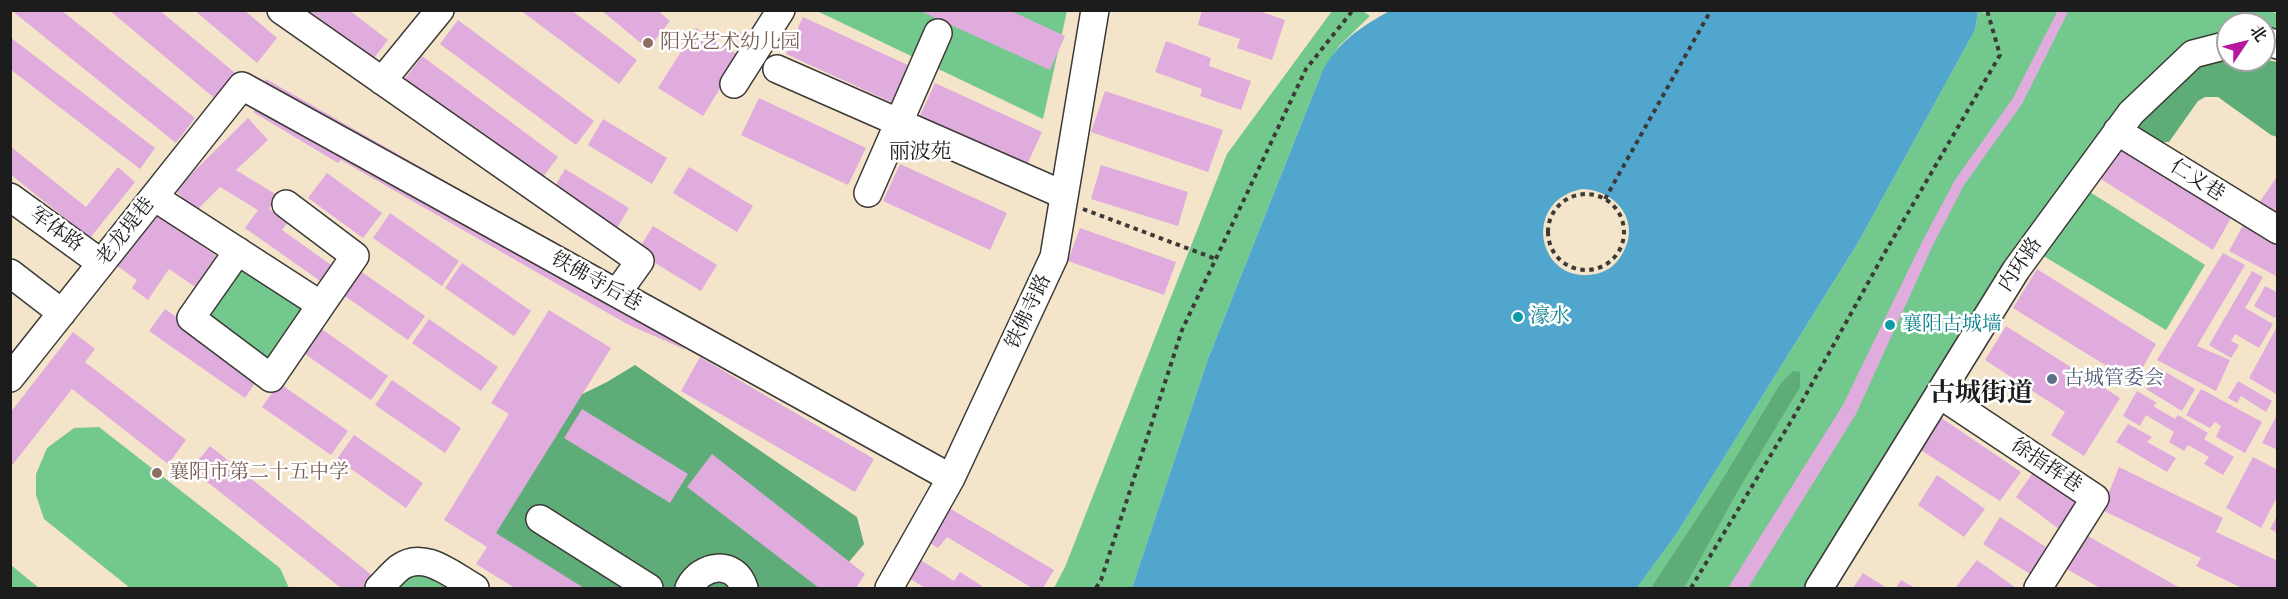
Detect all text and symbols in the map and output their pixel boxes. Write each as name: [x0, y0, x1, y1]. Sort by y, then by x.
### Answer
north arrow: [2216, 12, 2276, 72]
text: 北: [2245, 19, 2274, 46]
place label: 阳光艺术幼儿园: [660, 31, 800, 55]
marker: 阳光艺术幼儿园: [641, 36, 655, 50]
district label: 丽波苑: [889, 140, 951, 166]
street label: 仁义巷: [2165, 155, 2229, 207]
street label: 老龙堤巷: [92, 193, 160, 271]
street label: 军体路: [25, 203, 87, 257]
street label: 内环路: [1994, 233, 2048, 297]
street label: 铁佛寺后巷: [546, 247, 646, 317]
street label: 铁佛寺路: [1001, 271, 1057, 353]
place label: 濠水: [1530, 305, 1570, 329]
marker: 濠水: [1511, 310, 1525, 324]
place label: 襄阳古城墙: [1902, 313, 2002, 337]
marker: 襄阳古城墙: [1883, 318, 1897, 332]
place label: 古城管委会: [2064, 367, 2164, 391]
marker: 古城管委会: [2045, 372, 2059, 386]
district label: 古城街道: [1929, 378, 2033, 410]
street label: 徐指挥巷: [2006, 434, 2086, 498]
place label: 襄阳市第二十五中学: [169, 461, 349, 485]
marker: 襄阳市第二十五中学: [150, 466, 164, 480]

